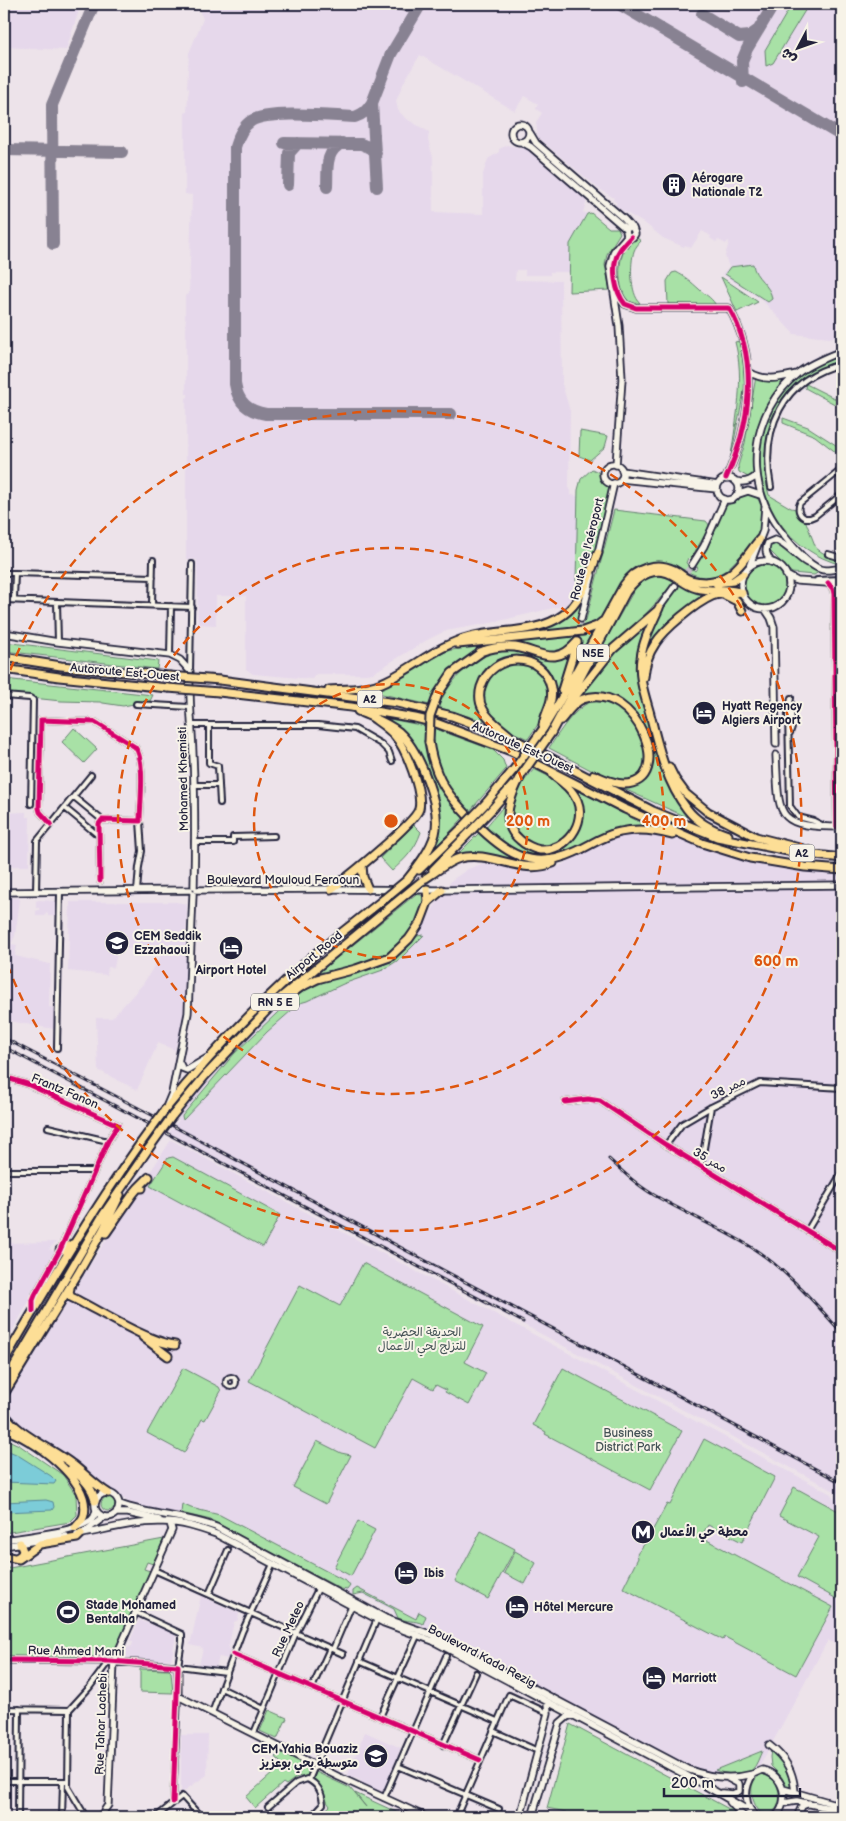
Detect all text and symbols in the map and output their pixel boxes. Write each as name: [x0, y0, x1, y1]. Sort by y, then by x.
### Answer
north arrow: [774, 22, 824, 72]
text: ش: [777, 45, 800, 68]
place label: Aérogare Nationale T2: [691, 171, 763, 200]
building icon: Aérogare Nationale T2: [661, 172, 687, 198]
street label: Route de l'aéroport: [568, 496, 608, 602]
road number: N5E: [577, 644, 609, 661]
street label: Autoroute Est-Ouest: [70, 660, 181, 685]
road number: A2: [358, 691, 382, 708]
place label: Hyatt Regency Algiers Airport: [721, 699, 802, 728]
hotel icon: Hyatt Regency Algiers Airport: [691, 700, 717, 726]
street label: Autoroute Est-Ouest: [470, 718, 576, 777]
street label: Mohamed Khemisti: [175, 726, 192, 831]
centre of rings: [382, 812, 400, 830]
text: 200 m: [506, 812, 550, 831]
text: 400 m: [642, 812, 686, 831]
road number: A2: [790, 844, 814, 861]
street label: Boulevard Mouloud Feraoun: [207, 873, 360, 888]
street label: Airport Road: [283, 928, 346, 983]
place label: CEM Seddik Ezzahaoui: [134, 929, 202, 958]
school or university icon: CEM Seddik Ezzahaoui: [104, 930, 130, 956]
hotel icon: Airport Hotel: [218, 935, 244, 961]
text: 600 m: [754, 952, 799, 971]
place label: Airport Hotel: [195, 963, 266, 978]
road number: RN 5 E: [251, 994, 299, 1010]
street label: Frantz Fanon: [29, 1071, 101, 1112]
street label: ممر 38: [708, 1074, 748, 1103]
street label: ممر 35: [690, 1144, 729, 1176]
park label: الحديقة الحضرية للتزلج لحي الأعمال: [378, 1325, 466, 1357]
park label: Business District Park: [595, 1426, 661, 1455]
metro station icon: محطة حي الأعمال: [630, 1519, 656, 1545]
place label: محطة حي الأعمال: [660, 1523, 748, 1543]
hotel icon: Ibis: [393, 1560, 419, 1586]
place label: Ibis: [424, 1566, 444, 1581]
hotel icon: Hôtel Mercure: [504, 1594, 530, 1620]
place label: Stade Mohamed Bentalha: [86, 1598, 176, 1627]
sports icon: Stade Mohamed Bentalha: [55, 1599, 81, 1625]
street label: Rue Meteo: [269, 1599, 308, 1660]
place label: Hôtel Mercure: [534, 1600, 613, 1615]
street label: Boulevard Kada Rezig: [425, 1622, 538, 1691]
street label: Rue Ahmed Mami: [28, 1643, 125, 1660]
hotel icon: Marriott: [641, 1665, 667, 1691]
place label: Marriott: [672, 1671, 717, 1686]
street label: Rue Tahar Lachebi: [92, 1673, 111, 1775]
place label: CEM Yahia Bouaziz متوسطة يحي بوعزيز: [252, 1742, 358, 1774]
school or university icon: CEM Yahia Bouaziz متوسطة يحي بوعزيز: [363, 1743, 389, 1769]
scale bar: [664, 1766, 800, 1798]
text: 200 m: [671, 1774, 714, 1793]

